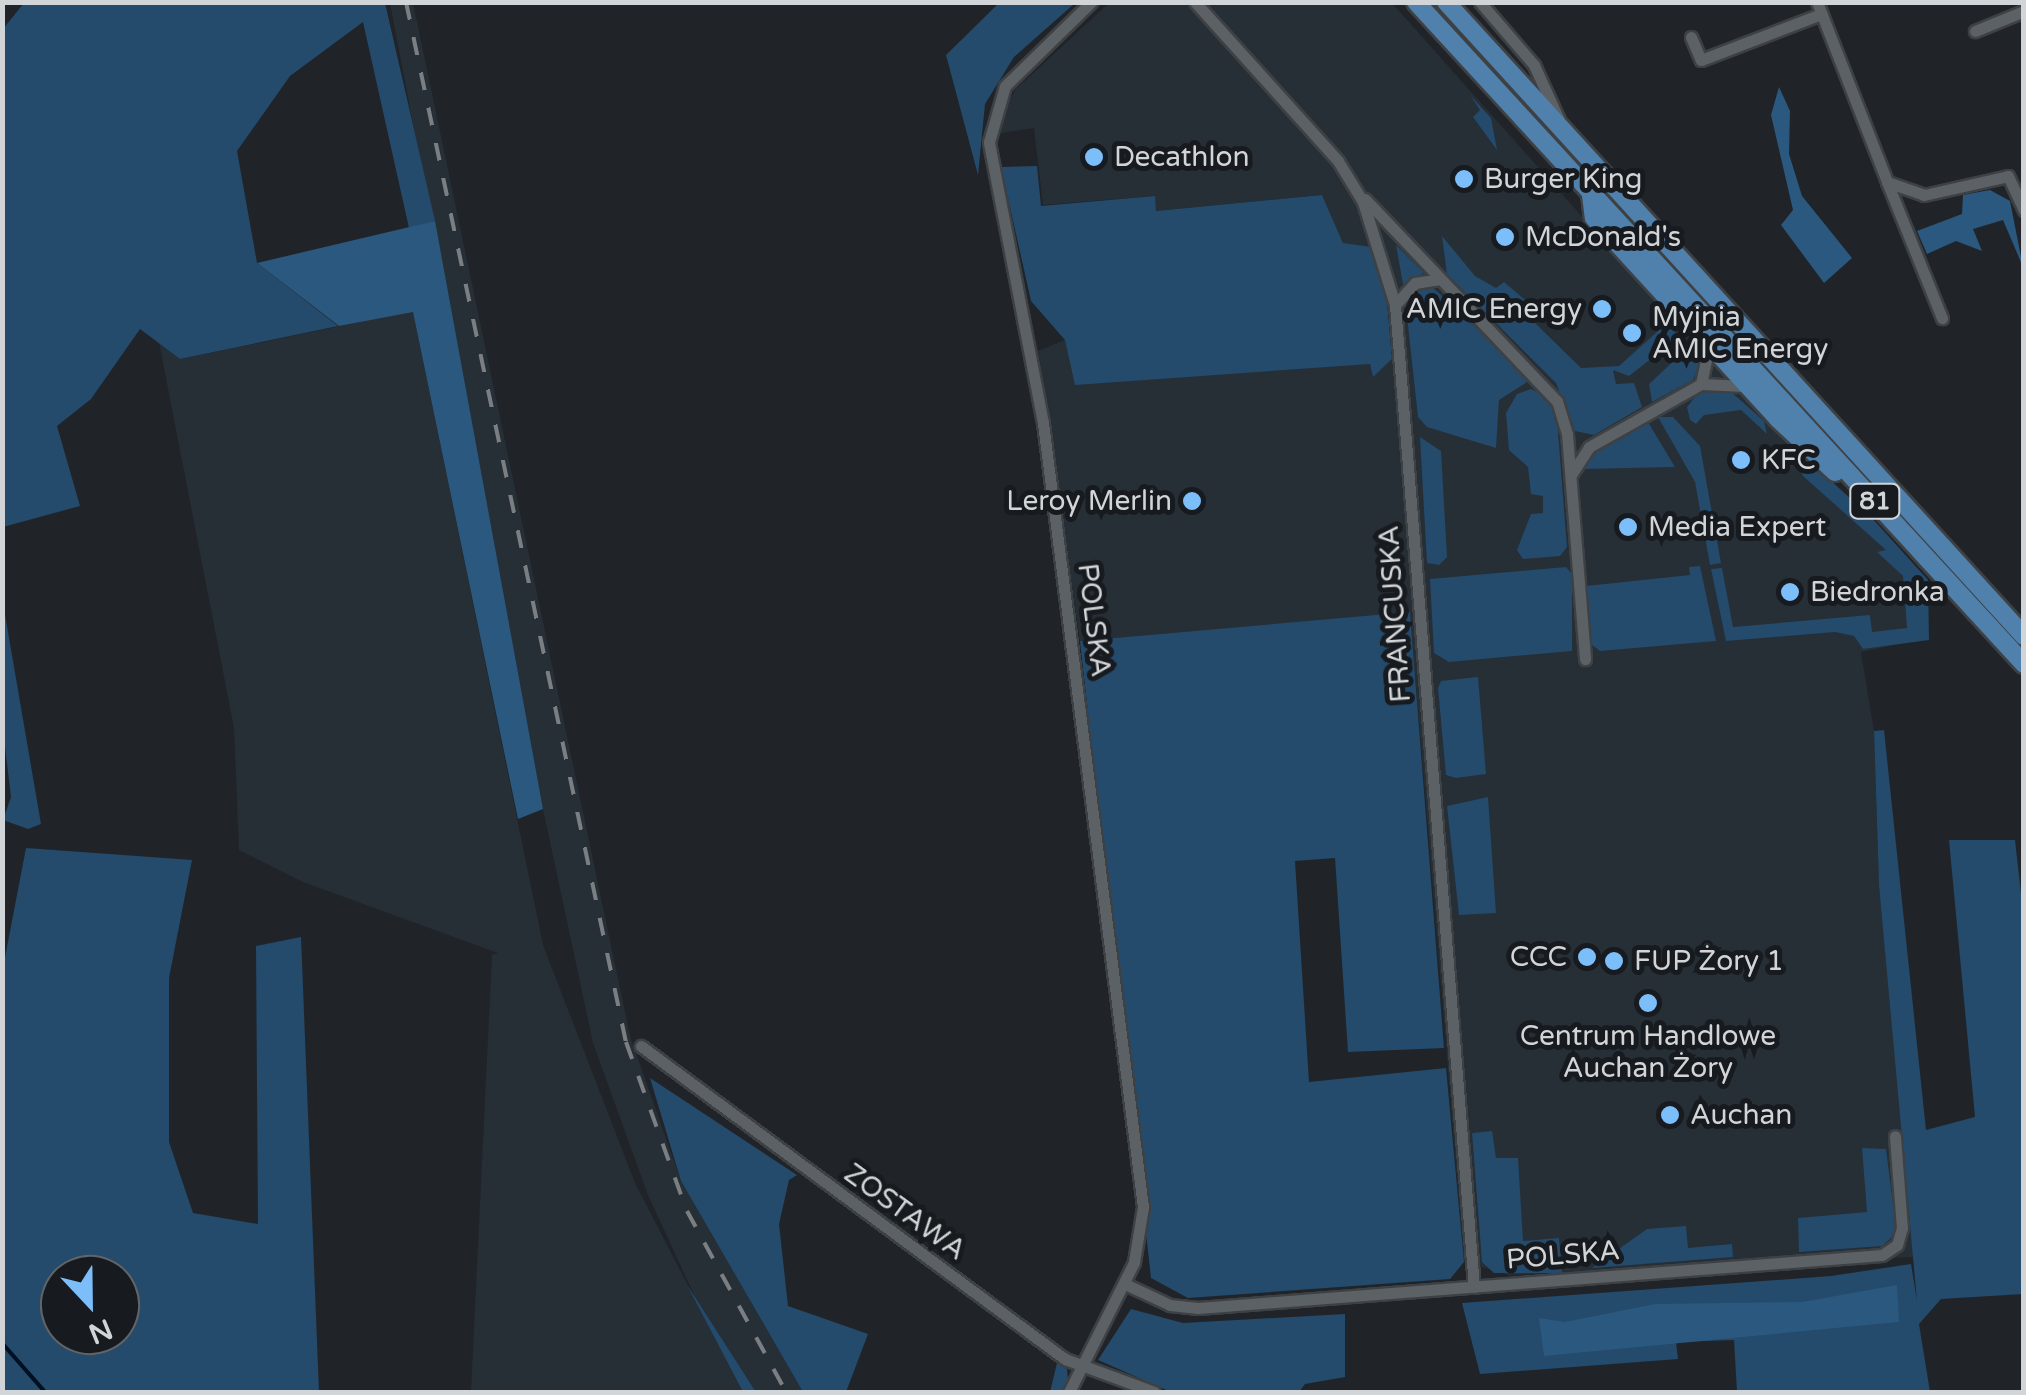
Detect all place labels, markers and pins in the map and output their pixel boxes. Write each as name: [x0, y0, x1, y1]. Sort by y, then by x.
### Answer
place label: Decathlon: [1114, 140, 1249, 174]
marker: Decathlon: [1083, 146, 1105, 168]
place label: Burger King: [1484, 162, 1643, 196]
marker: Burger King: [1453, 168, 1475, 190]
place label: McDonald's: [1525, 220, 1681, 254]
marker: McDonald's: [1494, 226, 1516, 248]
place label: AMIC Energy: [1406, 292, 1582, 326]
marker: AMIC Energy: [1591, 298, 1613, 320]
place label: Myjnia AMIC Energy: [1652, 300, 1828, 366]
marker: Myjnia AMIC Energy: [1621, 322, 1643, 344]
place label: KFC: [1761, 443, 1816, 477]
marker: KFC: [1730, 449, 1752, 471]
place label: Leroy Merlin: [1006, 484, 1172, 518]
marker: Leroy Merlin: [1181, 490, 1203, 512]
place label: Media Expert: [1648, 510, 1826, 544]
marker: Media Expert: [1617, 516, 1639, 538]
place label: Biedronka: [1810, 575, 1945, 609]
marker: Biedronka: [1779, 581, 1801, 603]
place label: CCC: [1510, 940, 1567, 974]
place label: FUP Żory 1: [1634, 944, 1784, 978]
marker: CCC: [1576, 946, 1598, 968]
marker: FUP Żory 1: [1603, 950, 1625, 972]
marker: Centrum Handlowe Auchan Żory: [1637, 992, 1659, 1014]
place label: Centrum Handlowe Auchan Żory: [1520, 1019, 1776, 1085]
place label: Auchan: [1690, 1098, 1792, 1132]
marker: Auchan: [1659, 1104, 1681, 1126]

